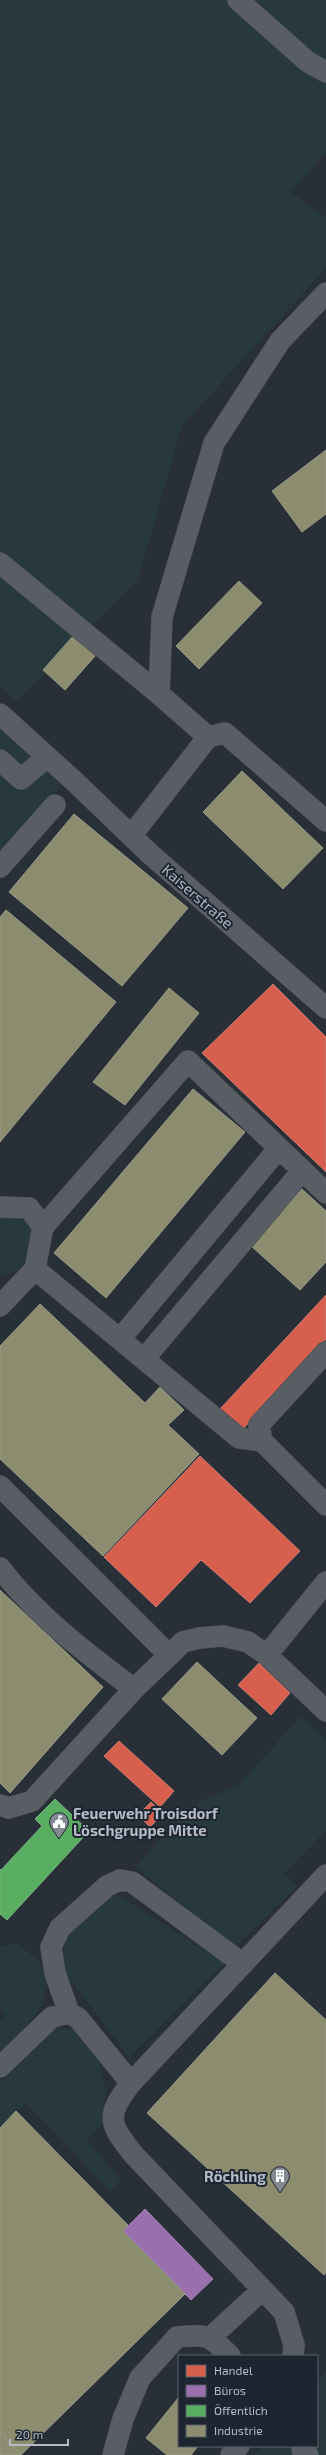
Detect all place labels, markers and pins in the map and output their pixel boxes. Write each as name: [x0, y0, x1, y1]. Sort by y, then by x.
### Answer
place label: Feuerwehr Troisdorf Löschgruppe Mitte: [73, 1804, 219, 1839]
public building icon: Feuerwehr Troisdorf Löschgruppe Mitte: [48, 1811, 70, 1839]
building icon: Röchling: [269, 2165, 291, 2193]
place label: Röchling: [204, 2167, 266, 2185]

